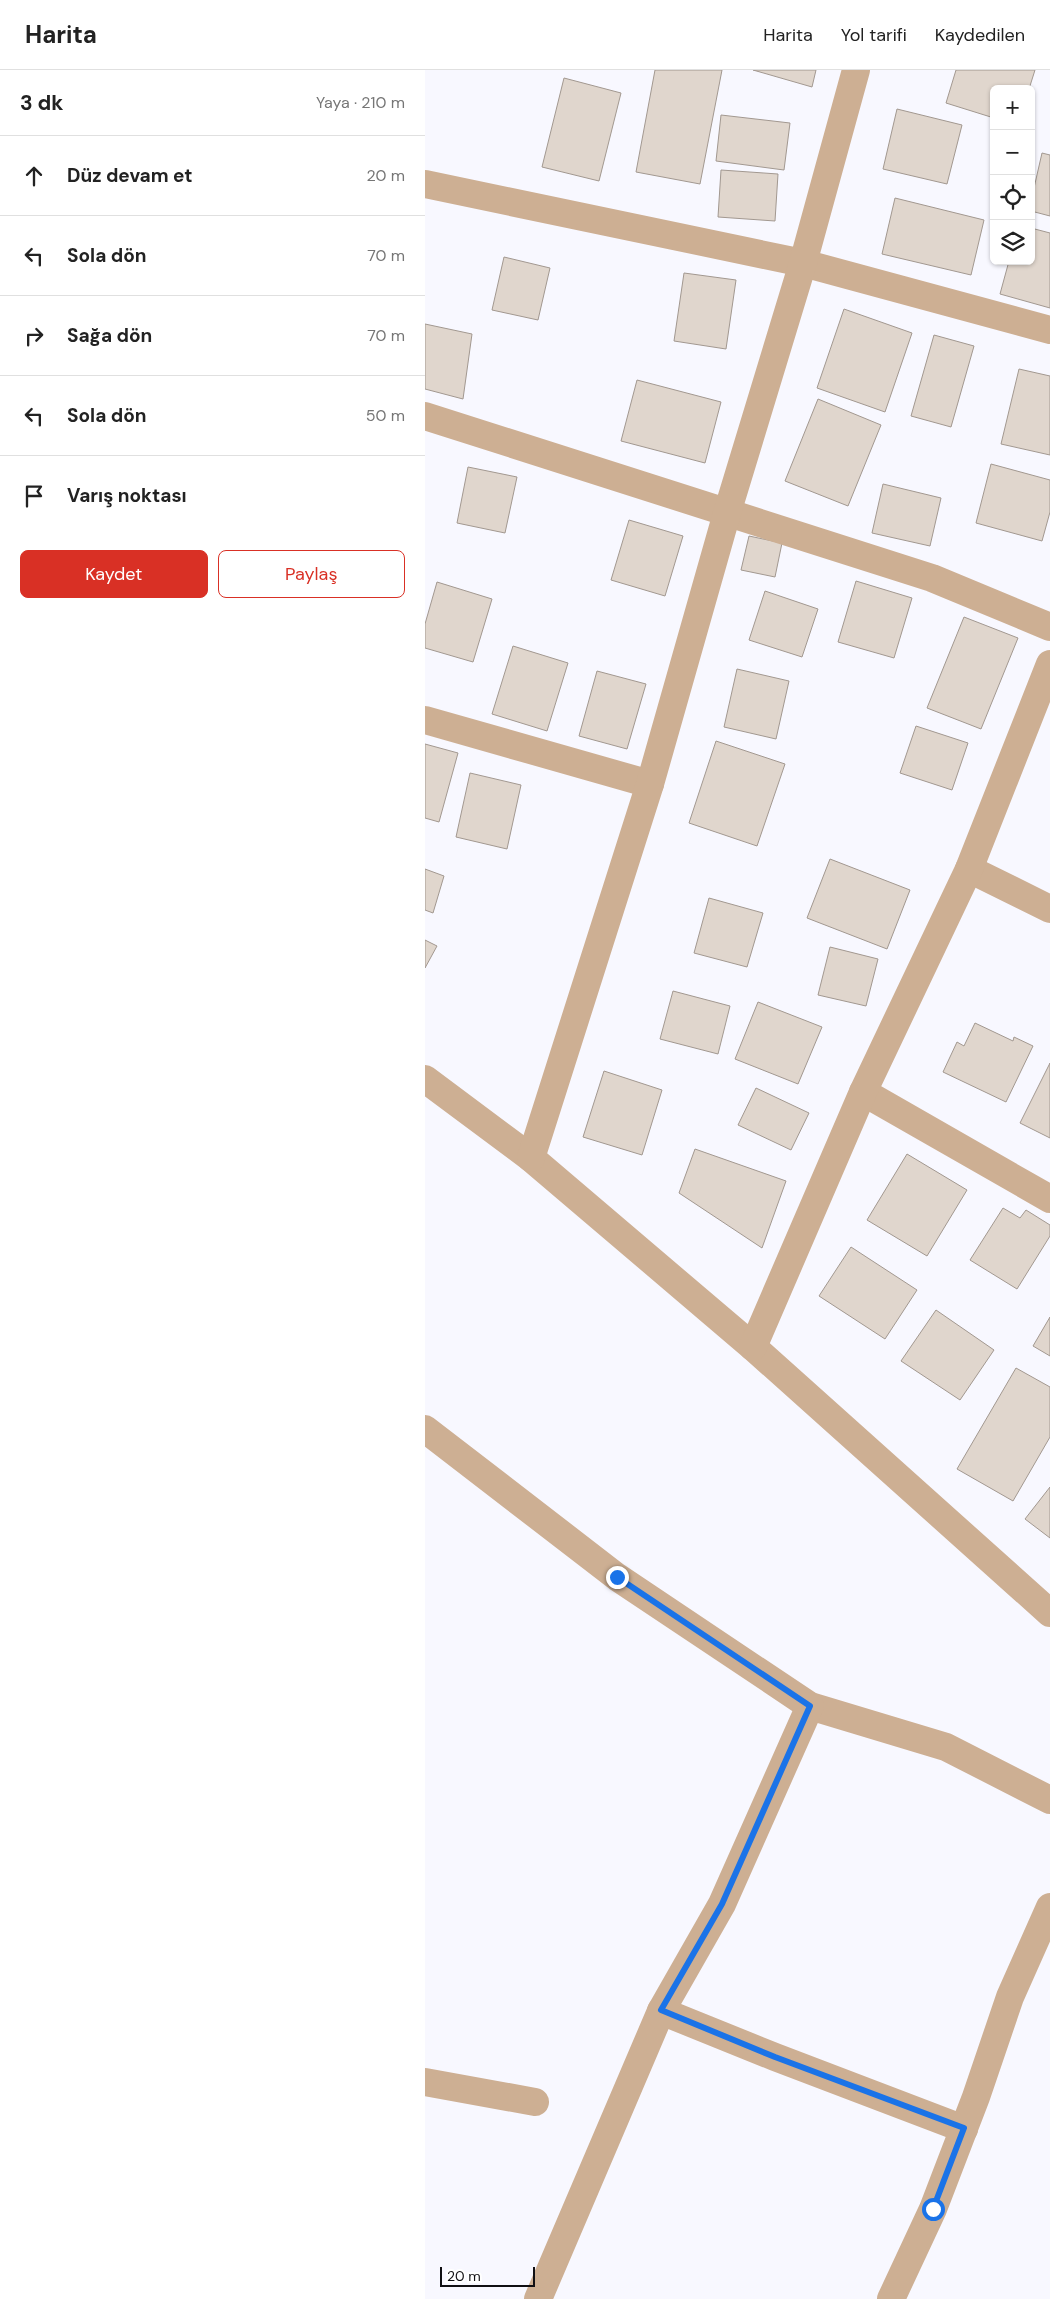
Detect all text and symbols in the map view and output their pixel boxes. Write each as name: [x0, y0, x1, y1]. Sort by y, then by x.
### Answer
text: Harita: [25, 19, 97, 50]
text: Harita: [763, 23, 813, 47]
text: Yol tarifi: [841, 23, 907, 47]
text: Kaydedilen: [935, 23, 1025, 47]
map controls: [990, 85, 1035, 265]
button: +: [990, 85, 1035, 130]
text: 3 dk: [20, 89, 64, 117]
text: Yaya · 210 m: [316, 92, 405, 113]
button: −: [990, 130, 1035, 175]
icon: ahead: [20, 162, 48, 190]
text: Düz devam et: [67, 163, 193, 188]
text: 20 m: [366, 165, 405, 186]
button: locate: [990, 175, 1035, 220]
button: layers: [990, 220, 1035, 265]
icon: left: [20, 242, 48, 270]
text: Sola dön: [67, 243, 147, 268]
text: 70 m: [367, 245, 405, 266]
icon: right: [20, 322, 48, 350]
text: Sağa dön: [67, 323, 152, 348]
text: 70 m: [367, 325, 405, 346]
icon: left: [20, 402, 48, 430]
text: Sola dön: [67, 403, 147, 428]
text: 50 m: [366, 405, 405, 426]
icon: arrive: [20, 482, 48, 510]
text: Varış noktası: [67, 483, 187, 508]
button: Kaydet: [20, 550, 208, 598]
button: Paylaş: [218, 550, 405, 598]
route end: [606, 1566, 629, 1589]
route start: [922, 2198, 945, 2221]
scale bar: [440, 2264, 535, 2287]
text: 20 m: [447, 2267, 481, 2285]

